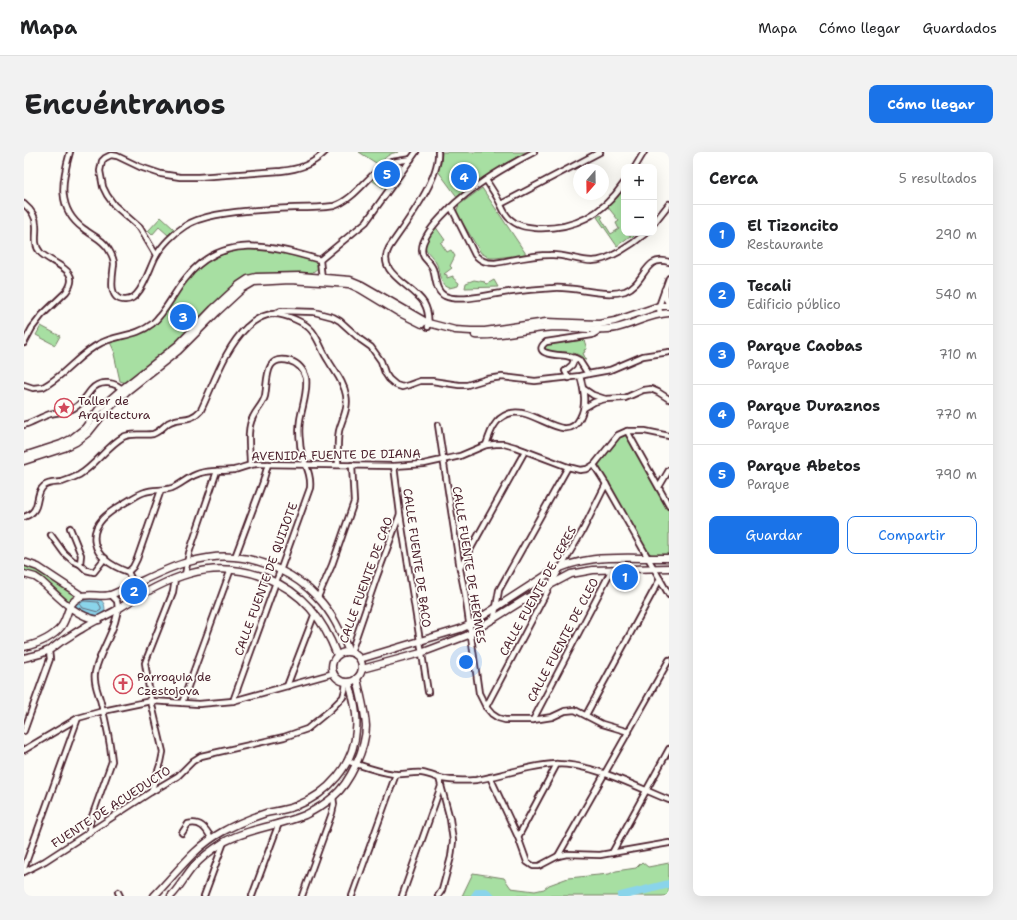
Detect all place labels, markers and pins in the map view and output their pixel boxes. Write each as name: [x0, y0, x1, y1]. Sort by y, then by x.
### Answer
pin: 5: [374, 159, 400, 189]
pin: 4: [451, 162, 477, 192]
pin: 3: [170, 302, 196, 332]
place label: Taller de Arquitectura: [78, 393, 151, 423]
place icon: Taller de Arquitectura: [53, 397, 75, 419]
pin: 1: [612, 562, 638, 592]
pin: 2: [121, 576, 147, 606]
place label: Parroquia de Czestojova: [137, 669, 211, 699]
church icon: Parroquia de Czestojova: [112, 673, 134, 695]

